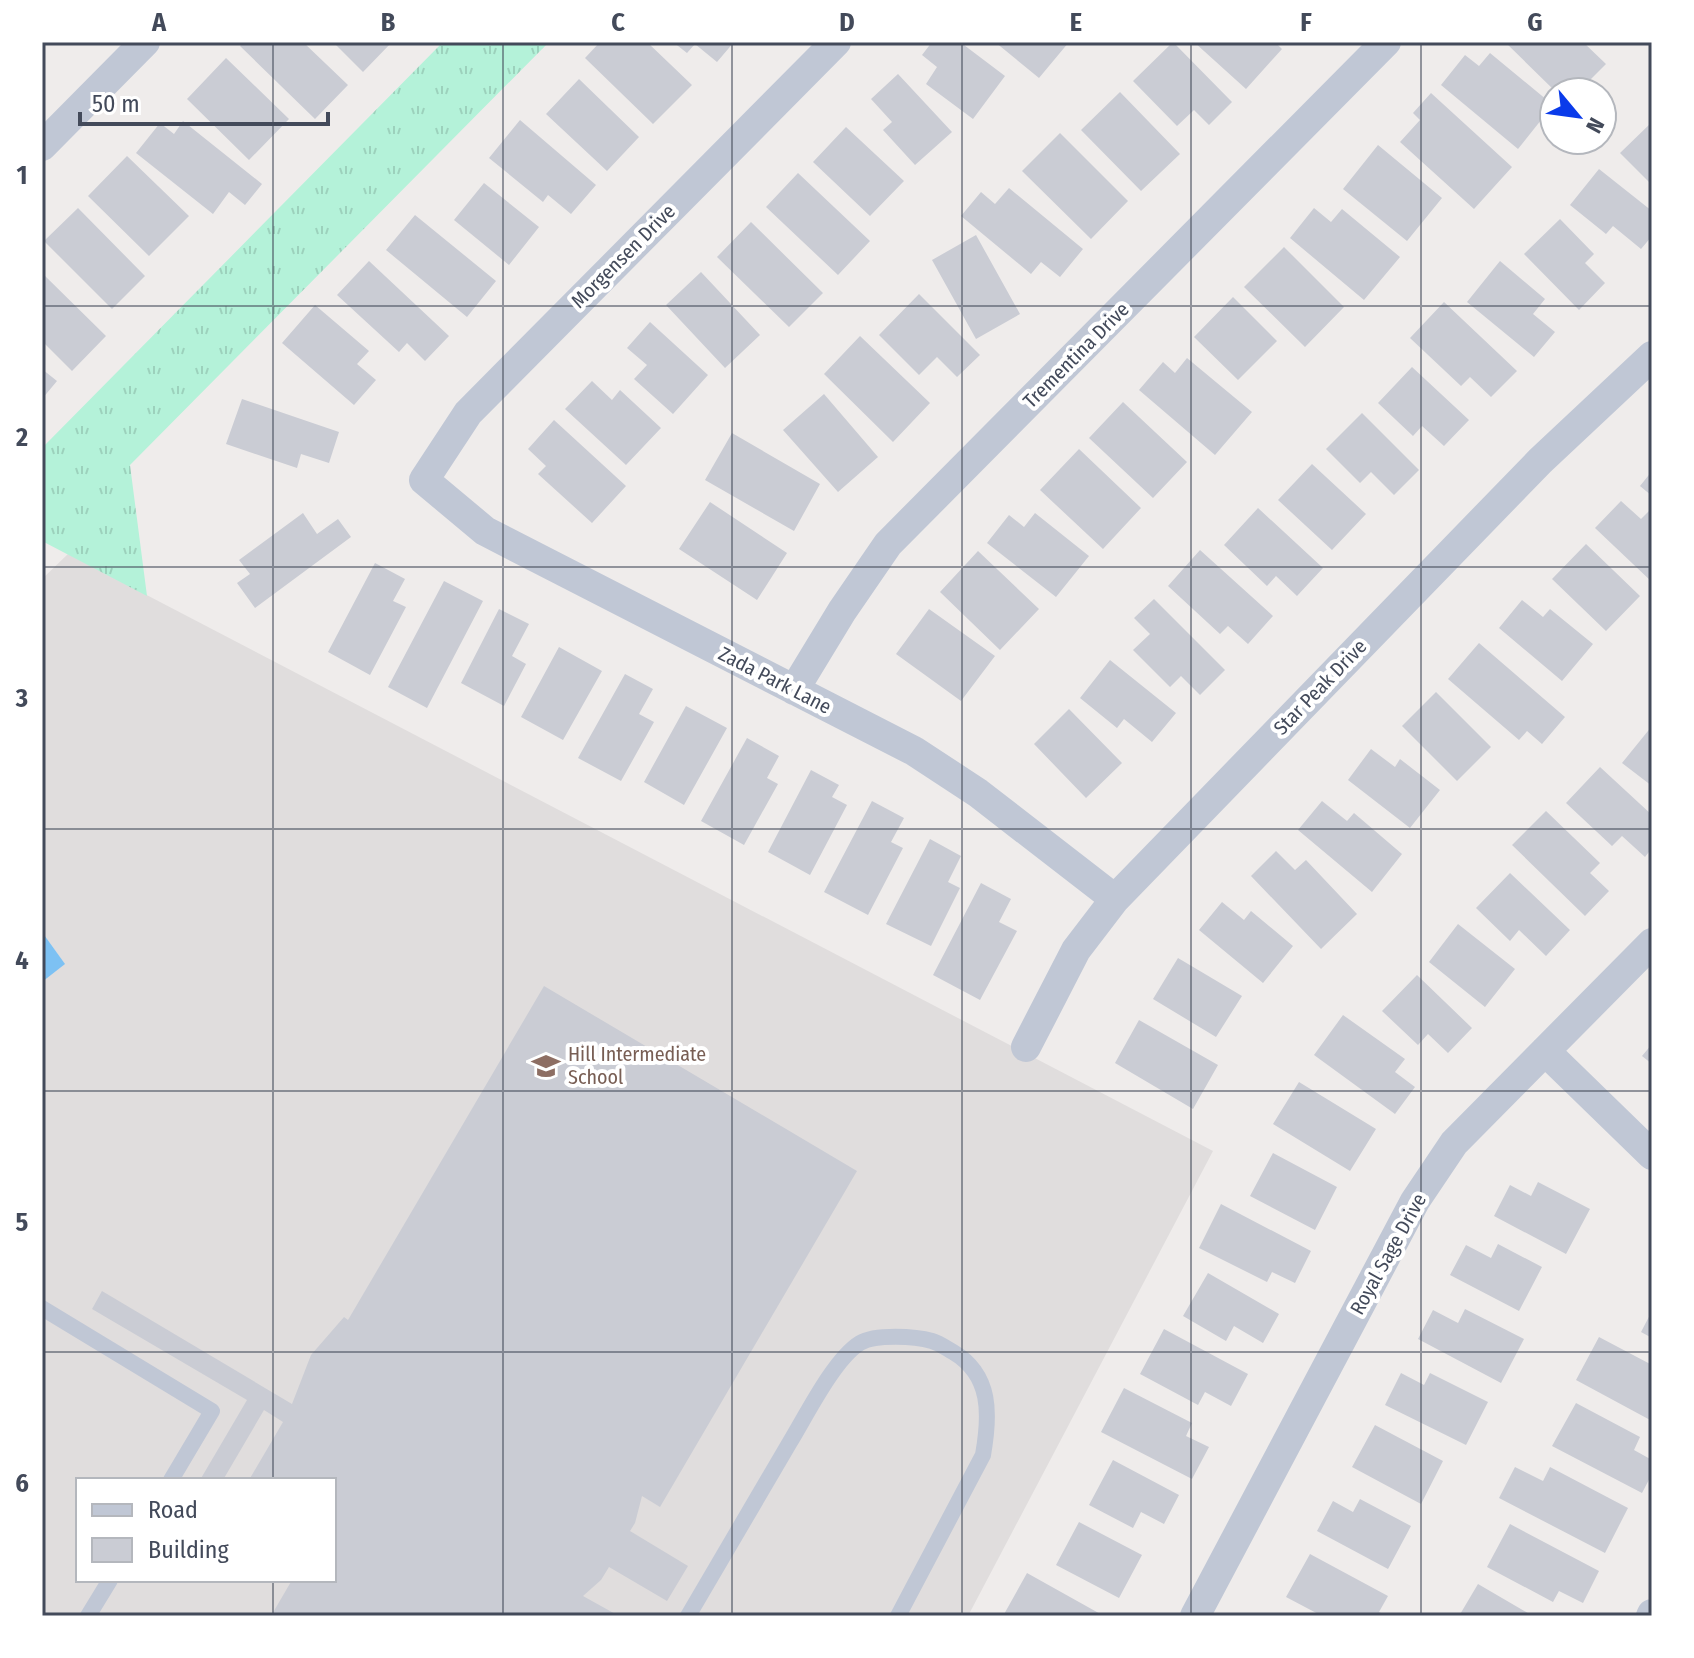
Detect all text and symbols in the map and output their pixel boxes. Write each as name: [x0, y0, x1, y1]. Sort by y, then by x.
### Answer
text: A: [151, 7, 167, 38]
text: B: [381, 7, 396, 38]
text: C: [611, 7, 625, 38]
text: D: [839, 7, 855, 38]
text: E: [1070, 7, 1082, 38]
text: F: [1300, 7, 1312, 38]
text: G: [1527, 7, 1543, 38]
scale bar: [80, 76, 328, 126]
north arrow: [1538, 76, 1618, 156]
text: 50 m: [92, 90, 140, 118]
text: N: [1580, 113, 1610, 138]
text: 1: [17, 160, 28, 191]
street label: Morgensen Drive: [566, 199, 680, 313]
street label: Trementina Drive: [1018, 297, 1134, 413]
text: 2: [15, 422, 28, 453]
street label: Star Peak Drive: [1268, 634, 1372, 740]
street label: Zada Park Lane: [715, 641, 835, 719]
text: 3: [15, 683, 28, 714]
text: 4: [15, 945, 29, 976]
place label: Hill Intermediate School: [568, 1042, 706, 1089]
school or university icon: Hill Intermediate School: [531, 1051, 561, 1081]
street label: Royal Sage Drive: [1345, 1189, 1431, 1319]
text: 5: [16, 1207, 29, 1238]
text: 6: [15, 1468, 29, 1499]
legend: [76, 1478, 336, 1582]
text: Road: [148, 1496, 198, 1524]
text: Building: [148, 1536, 230, 1564]

